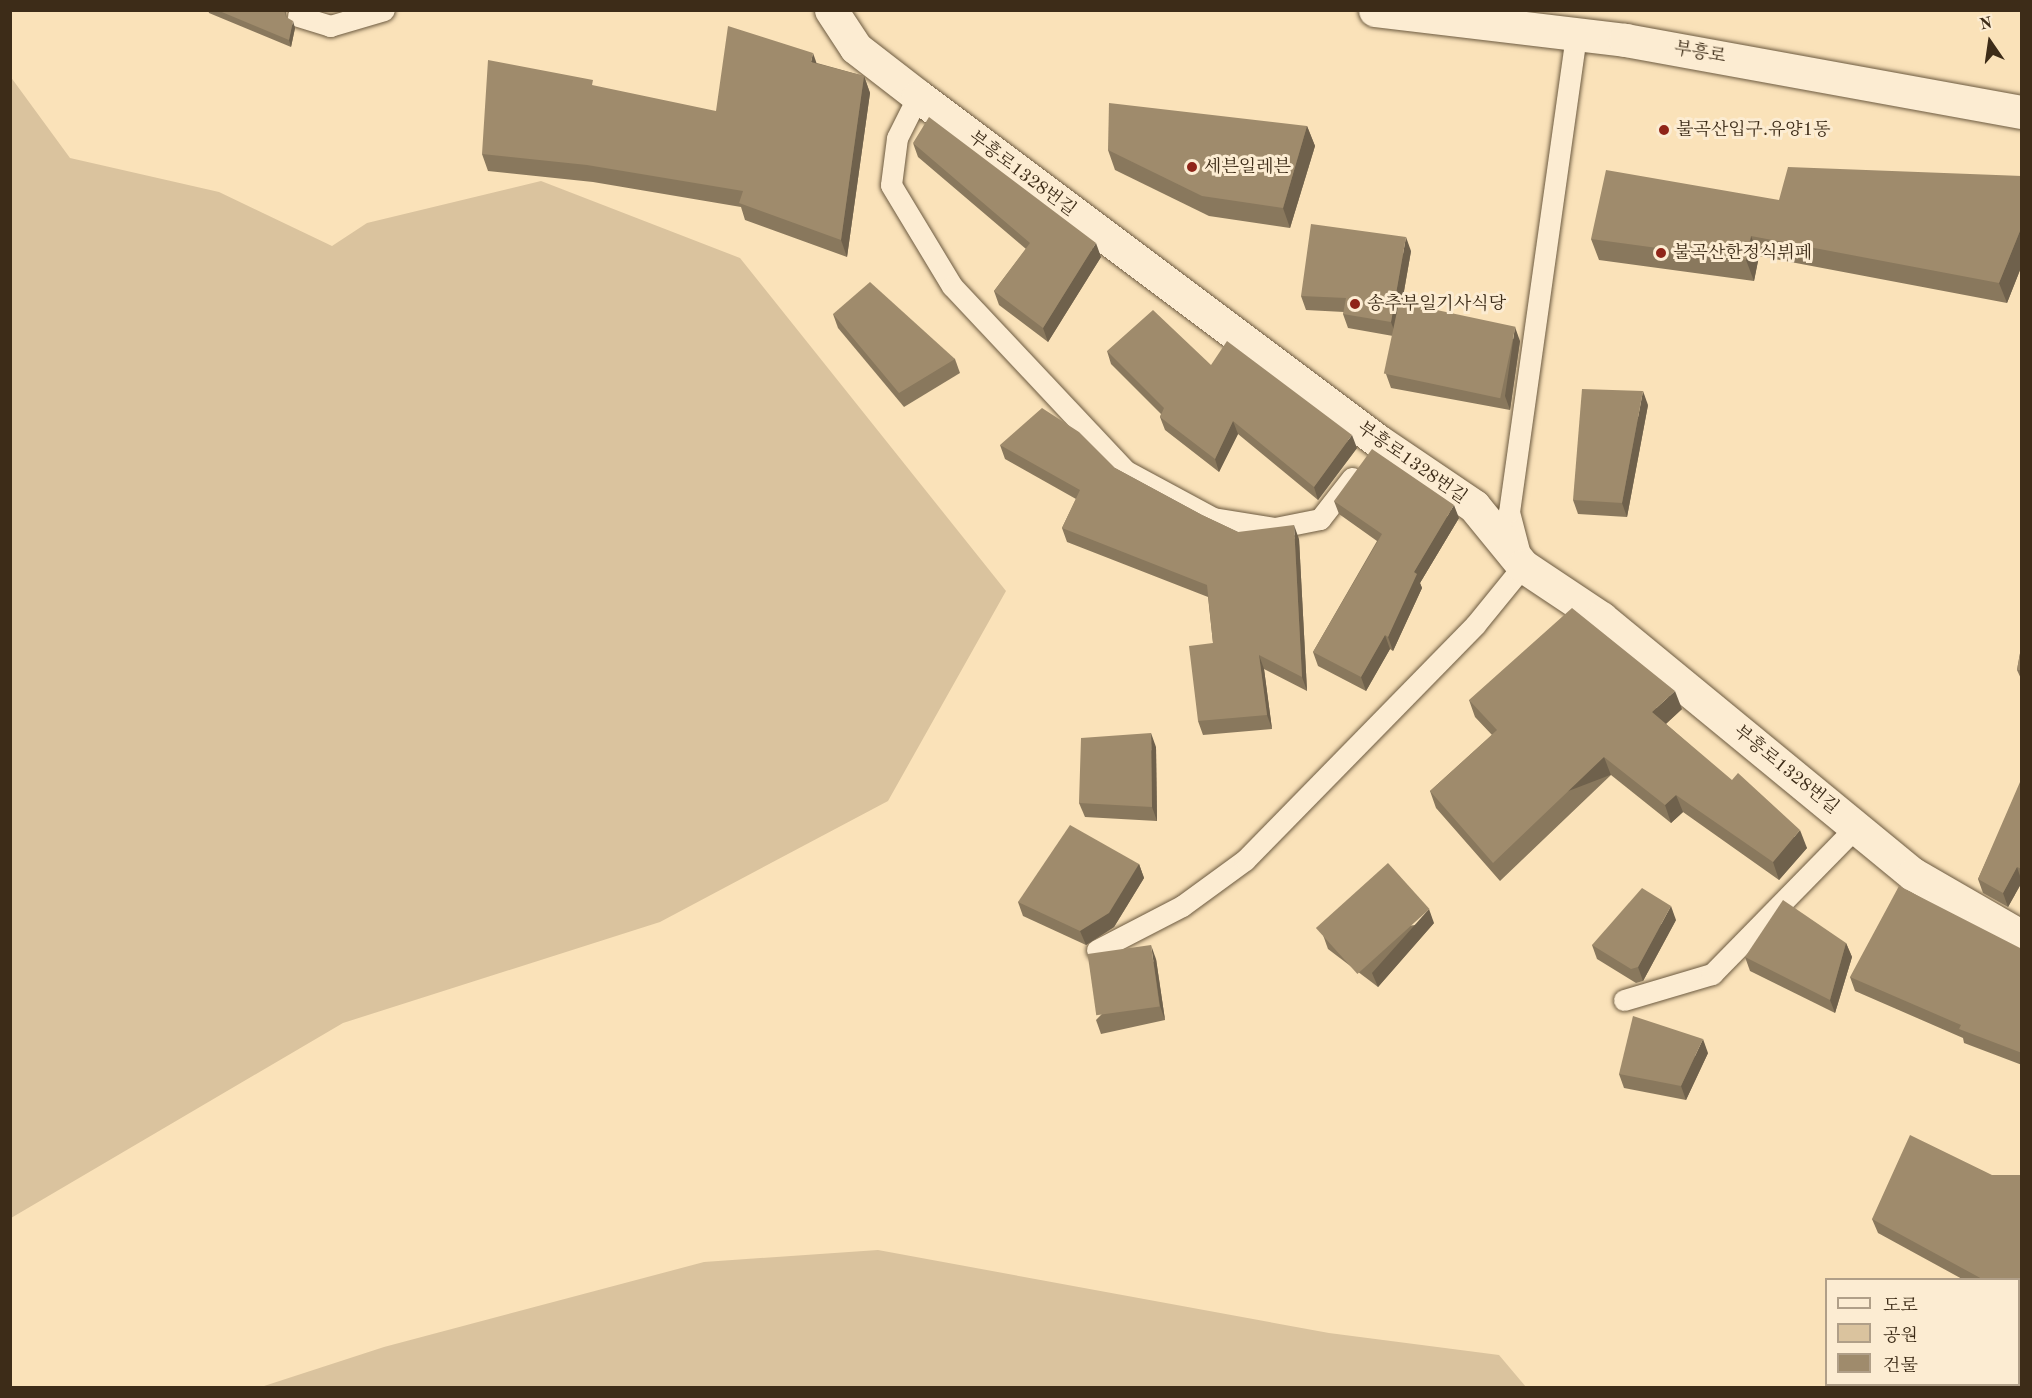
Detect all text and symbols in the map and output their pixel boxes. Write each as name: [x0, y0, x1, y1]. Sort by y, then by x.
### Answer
north arrow: [1960, 12, 2020, 72]
text: N: [1978, 15, 1994, 34]
street label: 부흥로: [1672, 38, 1728, 68]
place label: 불곡산입구.유양1동: [1676, 119, 1831, 141]
marker: 불곡산입구.유양1동: [1657, 123, 1671, 137]
street label: 부흥로1328번길: [964, 127, 1080, 221]
place label: 세븐일레븐: [1204, 156, 1291, 178]
marker: 세븐일레븐: [1185, 160, 1199, 174]
place label: 불곡산한정식뷔페: [1673, 242, 1812, 264]
marker: 불곡산한정식뷔페: [1654, 246, 1668, 260]
place label: 송추부일기사식당: [1367, 293, 1506, 315]
marker: 송추부일기사식당: [1348, 297, 1362, 311]
street label: 부흥로1328번길: [1353, 417, 1471, 509]
street label: 부흥로1328번길: [1729, 721, 1843, 819]
legend: [1825, 1278, 2020, 1386]
text: 도로: [1883, 1297, 1918, 1315]
text: 공원: [1883, 1327, 1918, 1345]
text: 건물: [1883, 1357, 1918, 1375]

